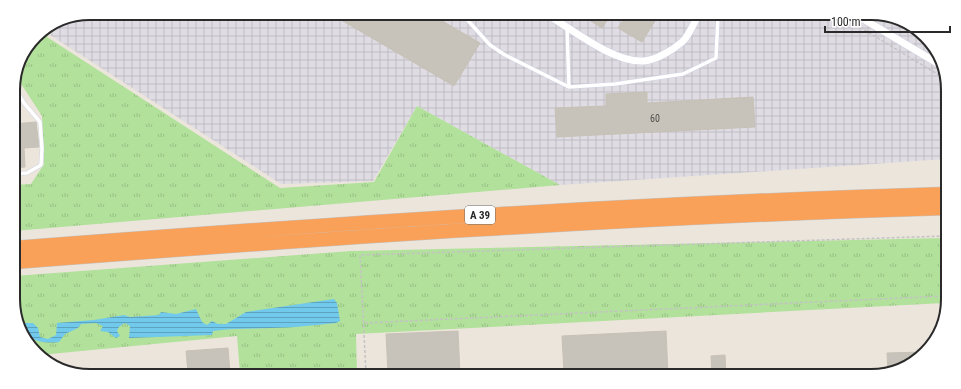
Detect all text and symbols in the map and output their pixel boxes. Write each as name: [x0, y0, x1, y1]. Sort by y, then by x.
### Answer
scale bar: [825, 8, 950, 34]
text: 100 m: [831, 15, 861, 29]
house number: 60: [650, 113, 660, 124]
road number: A 39: [465, 206, 495, 224]

